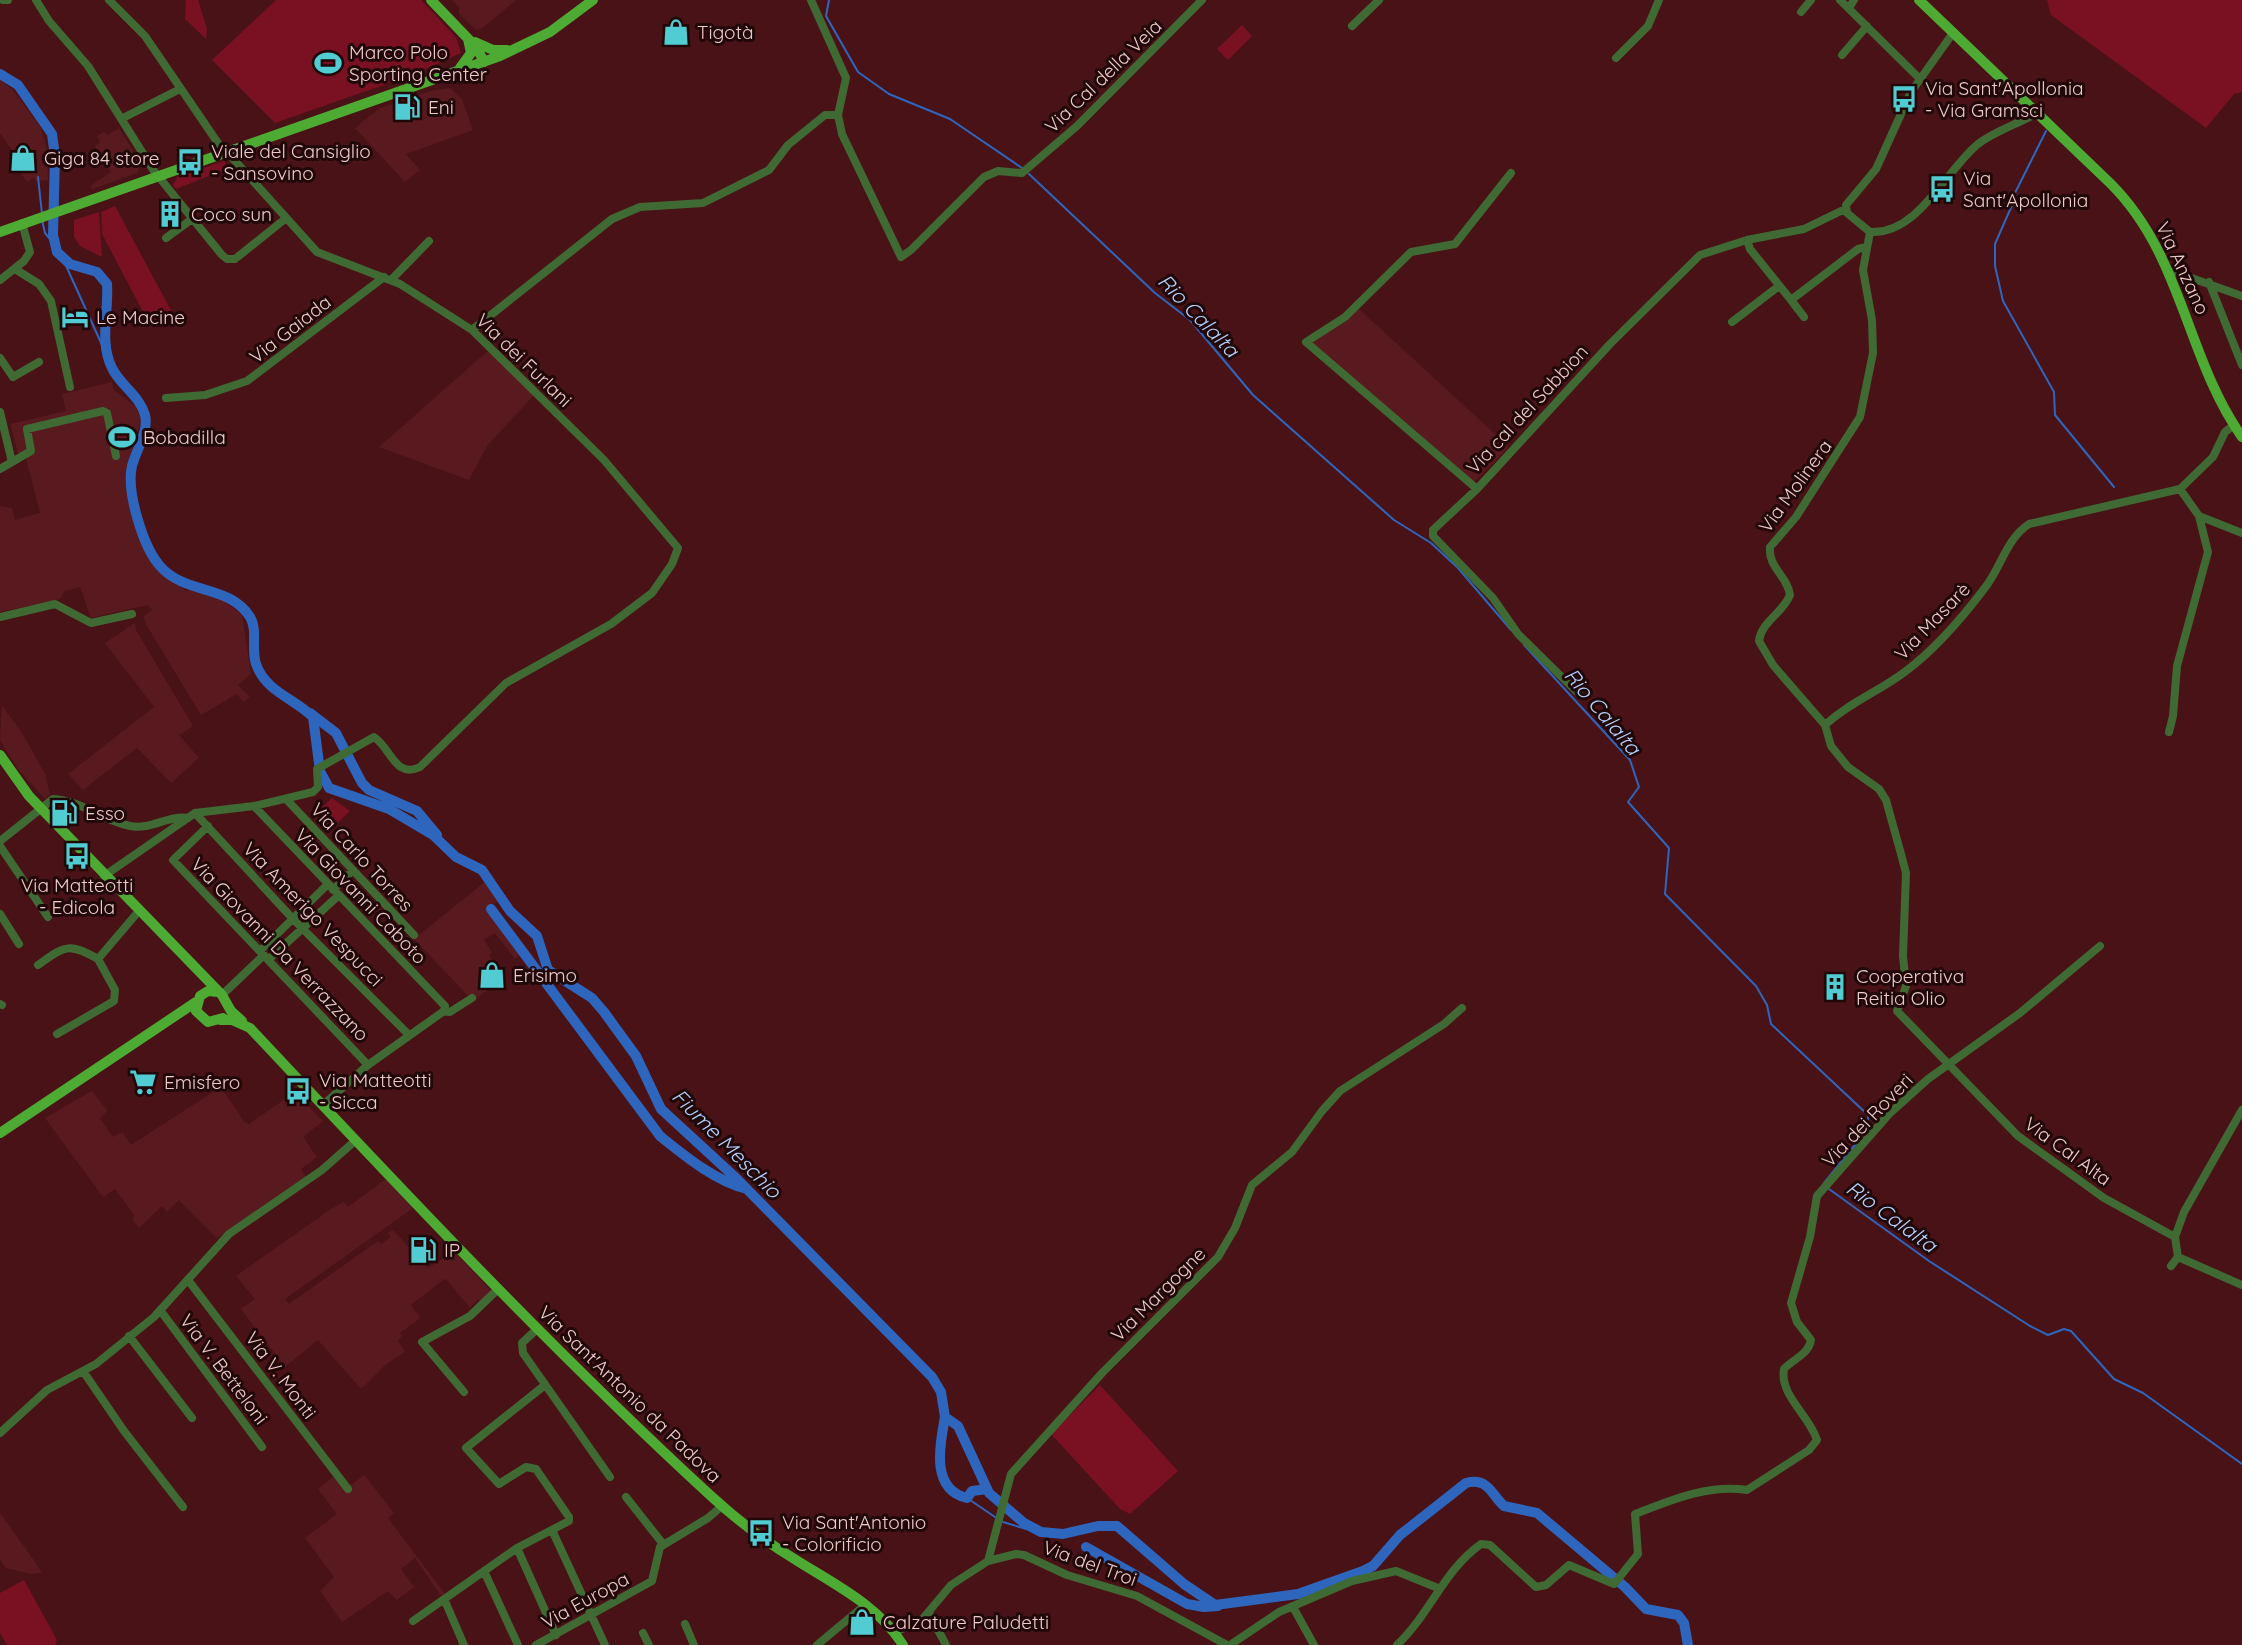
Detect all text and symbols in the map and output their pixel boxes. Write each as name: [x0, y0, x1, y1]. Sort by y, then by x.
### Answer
street label: Via Cal della Veia: [1040, 14, 1166, 138]
shop icon: Tigotà: [661, 17, 691, 47]
place label: Tigotà: [697, 20, 753, 44]
place label: Marco Polo Sporting Center: [349, 40, 488, 86]
sports icon: Marco Polo Sporting Center: [313, 48, 343, 78]
place label: Via Sant'Apollonia - Via Gramsci: [1925, 76, 2084, 122]
bus stop icon: Via Sant'Apollonia - Via Gramsci: [1889, 84, 1919, 114]
fuel station icon: Eni: [392, 92, 422, 122]
place label: Eni: [428, 95, 454, 119]
place label: Viale del Cansiglio - Sansovino: [211, 139, 371, 185]
shop icon: Giga 84 store: [8, 143, 38, 173]
place label: Giga 84 store: [44, 146, 160, 170]
bus stop icon: Viale del Cansiglio - Sansovino: [175, 147, 205, 177]
place label: Via Sant'Apollonia: [1963, 166, 2088, 212]
bus stop icon: Via Sant'Apollonia: [1927, 174, 1957, 204]
building icon: Coco sun: [155, 199, 185, 229]
place label: Coco sun: [191, 202, 272, 226]
street label: Via Anzano: [2151, 218, 2215, 318]
water label: Rio Calalta: [1153, 268, 1246, 363]
street label: Via Gaiada: [244, 290, 336, 368]
hotel icon: Le Macine: [60, 302, 90, 332]
place label: Le Macine: [96, 305, 185, 329]
street label: Via dei Furlani: [471, 308, 577, 412]
street label: Via cal del Sabbion: [1461, 339, 1593, 479]
sports icon: Bobadilla: [107, 422, 137, 452]
place label: Bobadilla: [143, 425, 226, 449]
street label: Via Molinera: [1753, 435, 1837, 537]
street label: Via Masarè: [1889, 577, 1975, 665]
water label: Rio Calalta: [1559, 662, 1648, 761]
fuel station icon: Esso: [49, 798, 79, 828]
street label: Via Carlo Torres: [305, 798, 419, 916]
place label: Esso: [85, 801, 125, 825]
street label: Via Giovanni Caboto: [290, 823, 432, 969]
street label: Via Amerigo Vespucci: [238, 837, 388, 991]
bus stop icon: Via Matteotti - Edicola: [62, 841, 92, 871]
street label: Via Giovanni Da Verrazzano: [186, 852, 374, 1046]
place label: Via Matteotti - Edicola: [21, 873, 133, 919]
shop icon: Erisimo: [477, 960, 507, 990]
place label: Erisimo: [513, 963, 577, 987]
place label: Cooperativa Reitia Olio: [1856, 964, 1964, 1010]
building icon: Cooperativa Reitia Olio: [1820, 972, 1850, 1002]
supermarket icon: Emisfero: [128, 1067, 158, 1097]
place label: Via Matteotti - Sicca: [319, 1068, 432, 1114]
street label: Via dei Roveri: [1816, 1068, 1918, 1172]
place label: Emisfero: [164, 1070, 240, 1094]
bus stop icon: Via Matteotti - Sicca: [283, 1076, 313, 1106]
water label: Fiume Meschio: [667, 1083, 788, 1204]
street label: Via Cal Alta: [2020, 1111, 2116, 1191]
water label: Rio Calalta: [1842, 1174, 1943, 1258]
fuel station icon: IP: [408, 1235, 438, 1265]
place label: IP: [444, 1238, 460, 1262]
street label: Via Margogne: [1106, 1242, 1210, 1346]
street label: Via Sant'Antonio da Padova: [534, 1300, 726, 1488]
street label: Via V. Betteloni: [175, 1309, 273, 1429]
street label: Via V. Monti: [240, 1327, 322, 1423]
place label: Via Sant'Antonio - Colorificio: [782, 1510, 926, 1556]
bus stop icon: Via Sant'Antonio - Colorificio: [746, 1518, 776, 1548]
street label: Via del Troi: [1040, 1535, 1140, 1591]
street label: Via Europa: [537, 1566, 633, 1634]
shop icon: Calzature Paludetti: [847, 1607, 877, 1637]
place label: Calzature Paludetti: [883, 1610, 1049, 1634]

